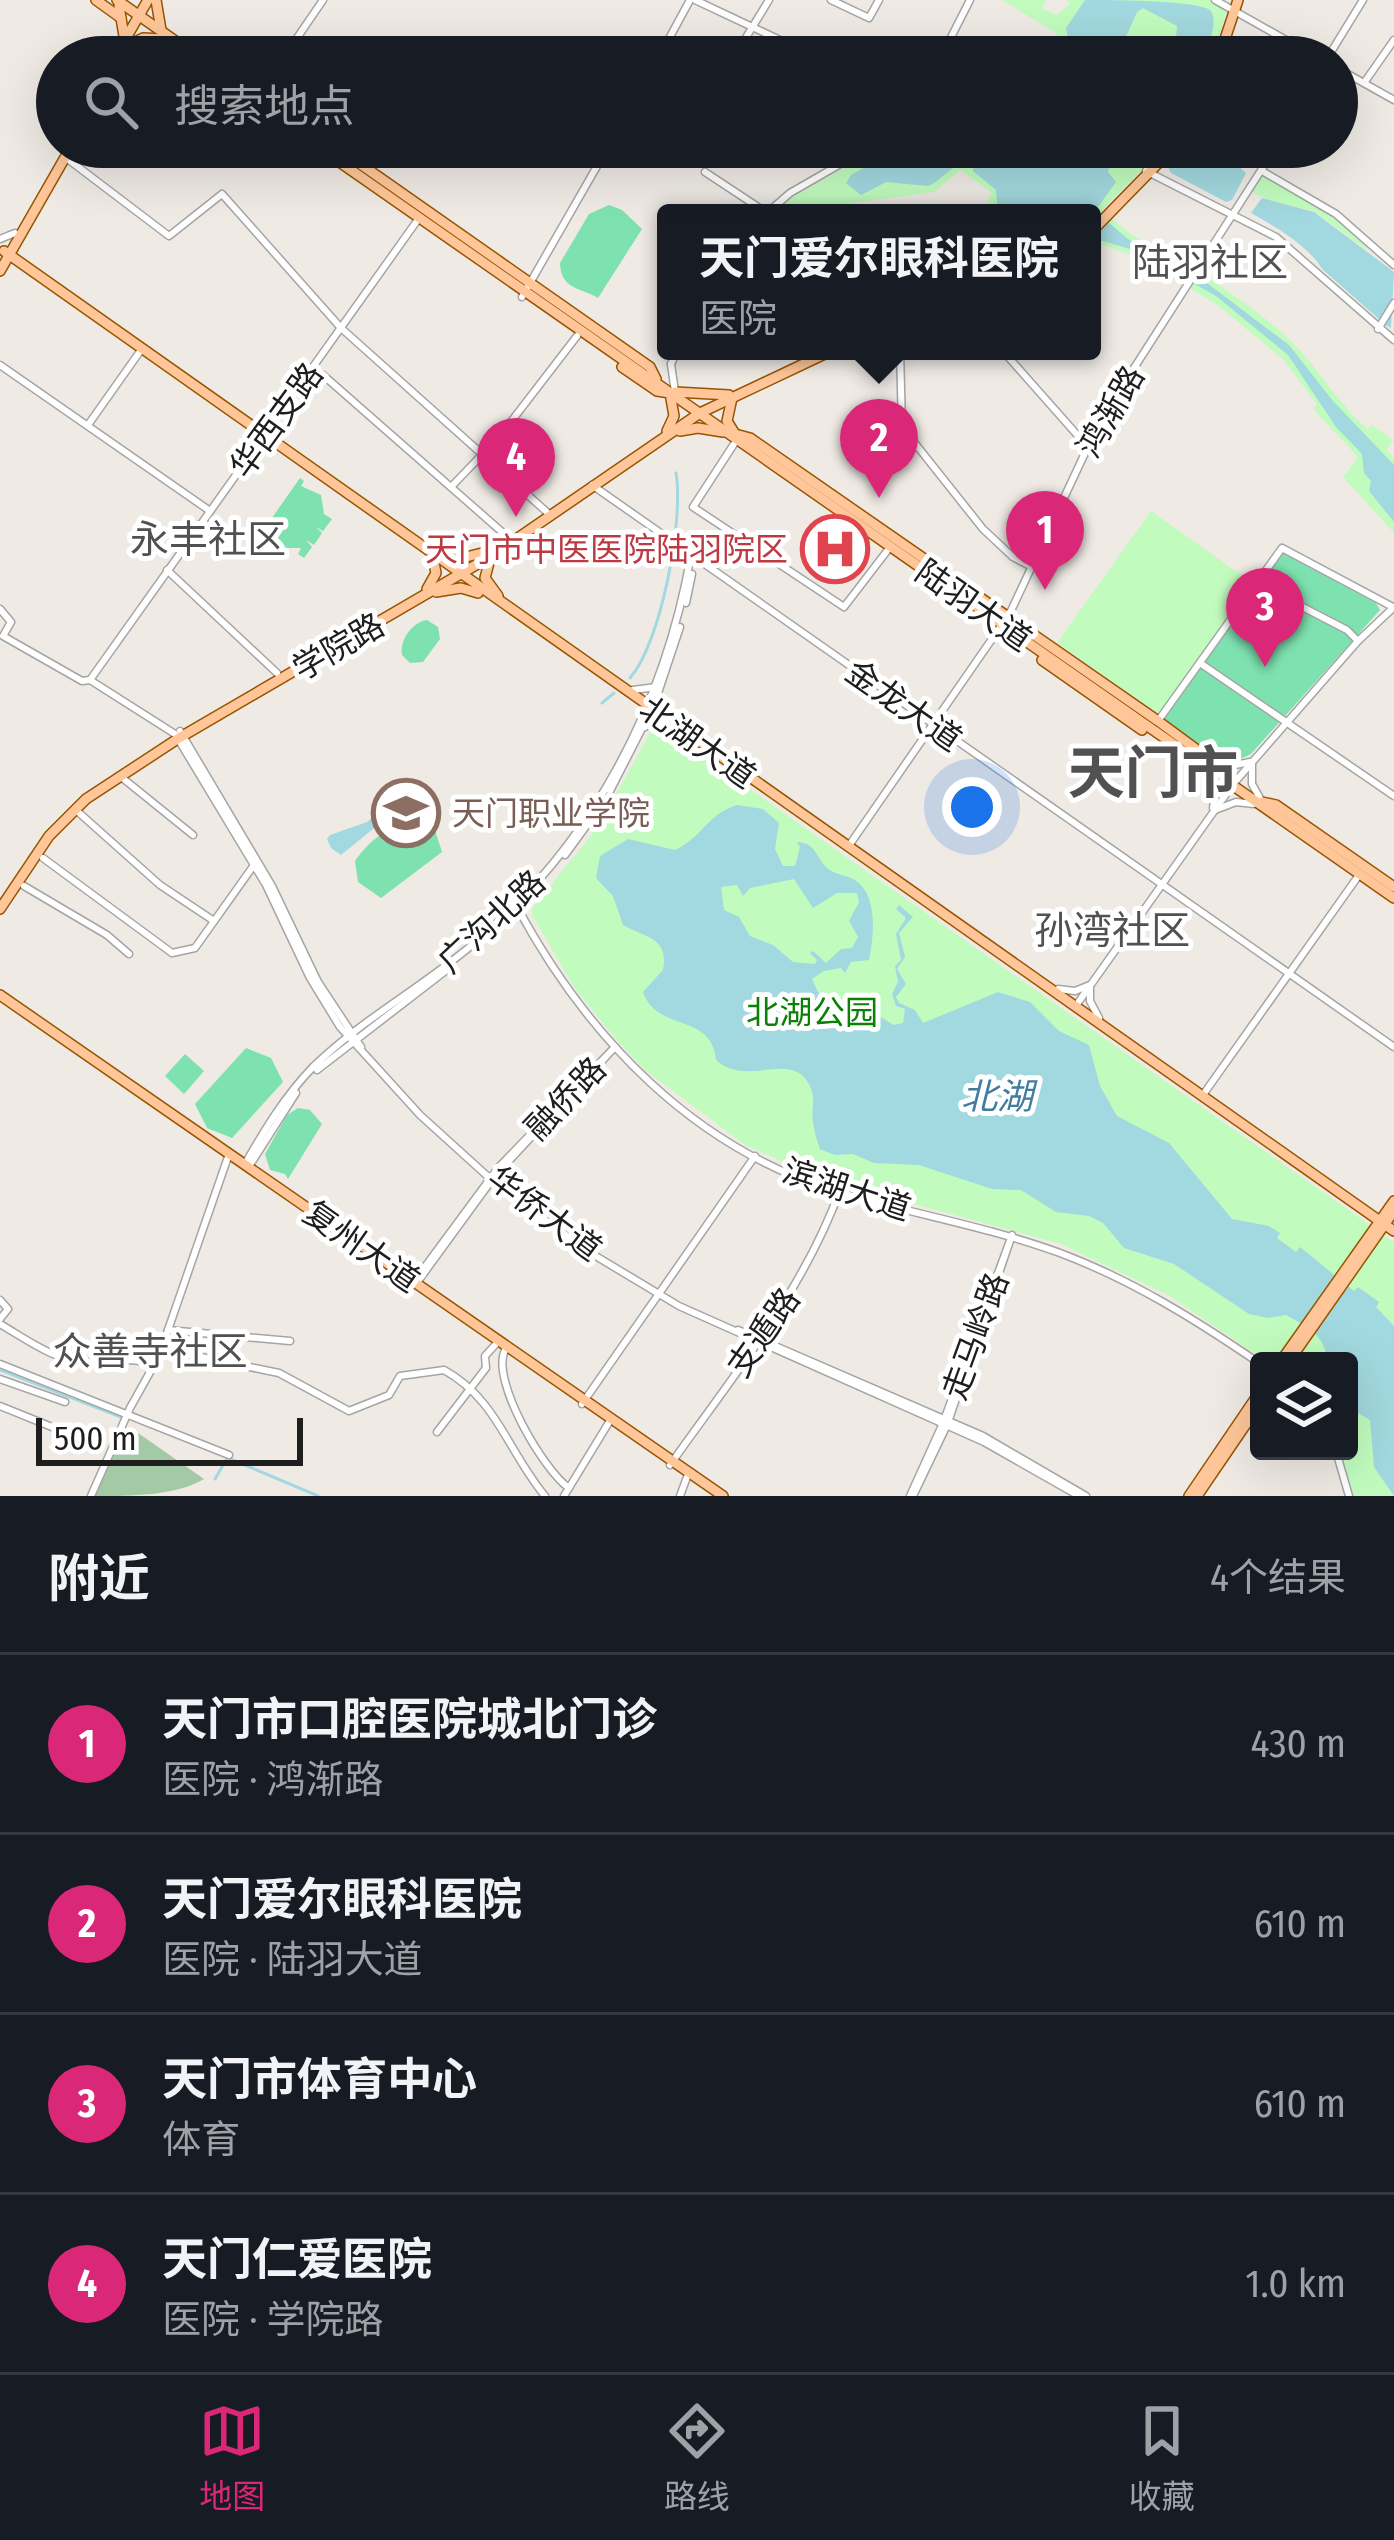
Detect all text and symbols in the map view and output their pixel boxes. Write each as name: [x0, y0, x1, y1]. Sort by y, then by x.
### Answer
search box: [36, 36, 1358, 168]
icon: search: [78, 69, 144, 135]
text: 搜索地点: [174, 80, 354, 134]
popup: [657, 204, 1101, 360]
text: 天门爱尔眼科医院: [699, 232, 1059, 286]
district label: 陆羽社区: [1132, 240, 1288, 286]
text: 医院: [699, 296, 777, 342]
street label: 华西支路: [222, 355, 332, 486]
street label: 鸿渐路: [1069, 359, 1153, 464]
pin: 2: [840, 399, 918, 498]
pin: 4: [477, 418, 555, 517]
pin: 1: [1006, 491, 1084, 590]
hospital icon: 天门市中医医院陆羽院区: [800, 514, 870, 584]
district label: 永丰社区: [130, 517, 286, 563]
place label: 天门市中医医院陆羽院区: [425, 530, 788, 570]
street label: 陆羽大道: [908, 552, 1039, 660]
pin: 3: [1226, 568, 1304, 667]
street label: 学院路: [286, 605, 391, 689]
street label: 金龙大道: [838, 652, 969, 760]
street label: 北湖大道: [632, 689, 763, 797]
district label: 天门市: [1068, 740, 1239, 808]
your location: [942, 777, 1002, 837]
school or university icon: 天门职业学院: [371, 778, 441, 848]
place label: 天门职业学院: [452, 794, 650, 834]
street label: 广沟北路: [430, 862, 554, 981]
district label: 孙湾社区: [1034, 908, 1190, 954]
park label: 北湖公园: [746, 993, 878, 1033]
street label: 融侨路: [517, 1049, 614, 1148]
water label: 北湖: [961, 1075, 1038, 1119]
street label: 滨湖大道: [778, 1151, 916, 1229]
street label: 华侨大道: [480, 1158, 609, 1269]
street label: 复州大道: [296, 1193, 427, 1301]
street label: 走马岭路: [935, 1267, 1017, 1405]
street label: 支遁路: [719, 1281, 809, 1385]
district label: 众善寺社区: [52, 1329, 248, 1375]
map controls: [1250, 1352, 1358, 1460]
button: layers: [1250, 1352, 1358, 1460]
scale bar: [36, 1412, 303, 1465]
text: 500 m: [54, 1419, 137, 1459]
text: 附近: [48, 1548, 150, 1610]
text: 4个结果: [1210, 1555, 1346, 1601]
text: 天门市口腔医院城北门诊: [162, 1693, 657, 1747]
text: 1: [79, 1721, 95, 1767]
text: 430 m: [1251, 1721, 1346, 1767]
text: 医院 · 鸿渐路: [162, 1757, 384, 1803]
text: 天门爱尔眼科医院: [162, 1873, 522, 1927]
text: 2: [78, 1901, 96, 1947]
text: 610 m: [1254, 1901, 1346, 1947]
text: 医院 · 陆羽大道: [162, 1937, 423, 1983]
text: 天门市体育中心: [162, 2053, 477, 2107]
text: 3: [78, 2081, 96, 2127]
text: 610 m: [1254, 2081, 1346, 2127]
text: 体育: [162, 2117, 240, 2163]
text: 天门仁爱医院: [162, 2233, 432, 2287]
text: 4: [77, 2261, 97, 2307]
text: 1.0 km: [1245, 2261, 1346, 2307]
text: 医院 · 学院路: [162, 2297, 384, 2343]
tab: 地图: [199, 2398, 265, 2518]
tab: 路线: [664, 2398, 730, 2518]
tab: 收藏: [1129, 2398, 1195, 2518]

